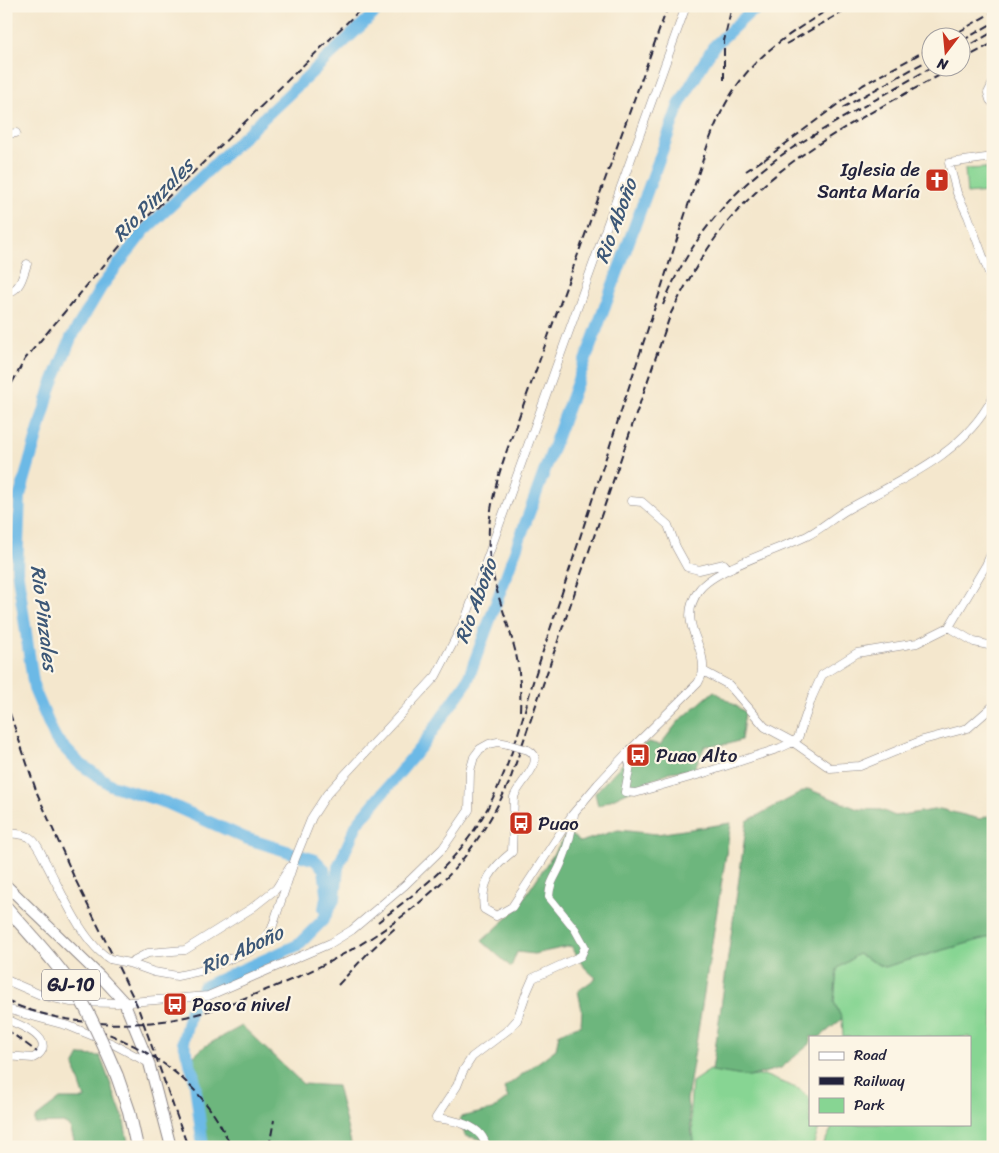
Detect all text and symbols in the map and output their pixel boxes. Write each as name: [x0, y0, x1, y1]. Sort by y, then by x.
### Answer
north arrow: [922, 28, 972, 78]
text: N: [934, 51, 952, 78]
water label: Rio Pinzales: [104, 148, 204, 250]
place label: Iglesia de Santa María: [817, 153, 920, 208]
church icon: Iglesia de Santa María: [924, 167, 950, 193]
water label: Rio Aboño: [585, 172, 648, 268]
water label: Rio Aboño: [445, 552, 508, 648]
water label: Rio Pinzales: [20, 563, 68, 675]
place label: Puao Alto: [656, 739, 738, 772]
bus stop icon: Puao Alto: [625, 742, 651, 768]
place label: Puao: [538, 807, 579, 840]
bus stop icon: Puao: [508, 810, 534, 836]
water label: Rio Aboño: [195, 915, 291, 984]
road number: GJ-10: [42, 970, 100, 1000]
place label: Paso a nivel: [192, 988, 291, 1021]
bus stop icon: Paso a nivel: [162, 991, 188, 1017]
legend: [809, 1036, 972, 1126]
text: Road: [854, 1042, 887, 1068]
text: Railway: [854, 1068, 905, 1094]
text: Park: [854, 1092, 885, 1118]

